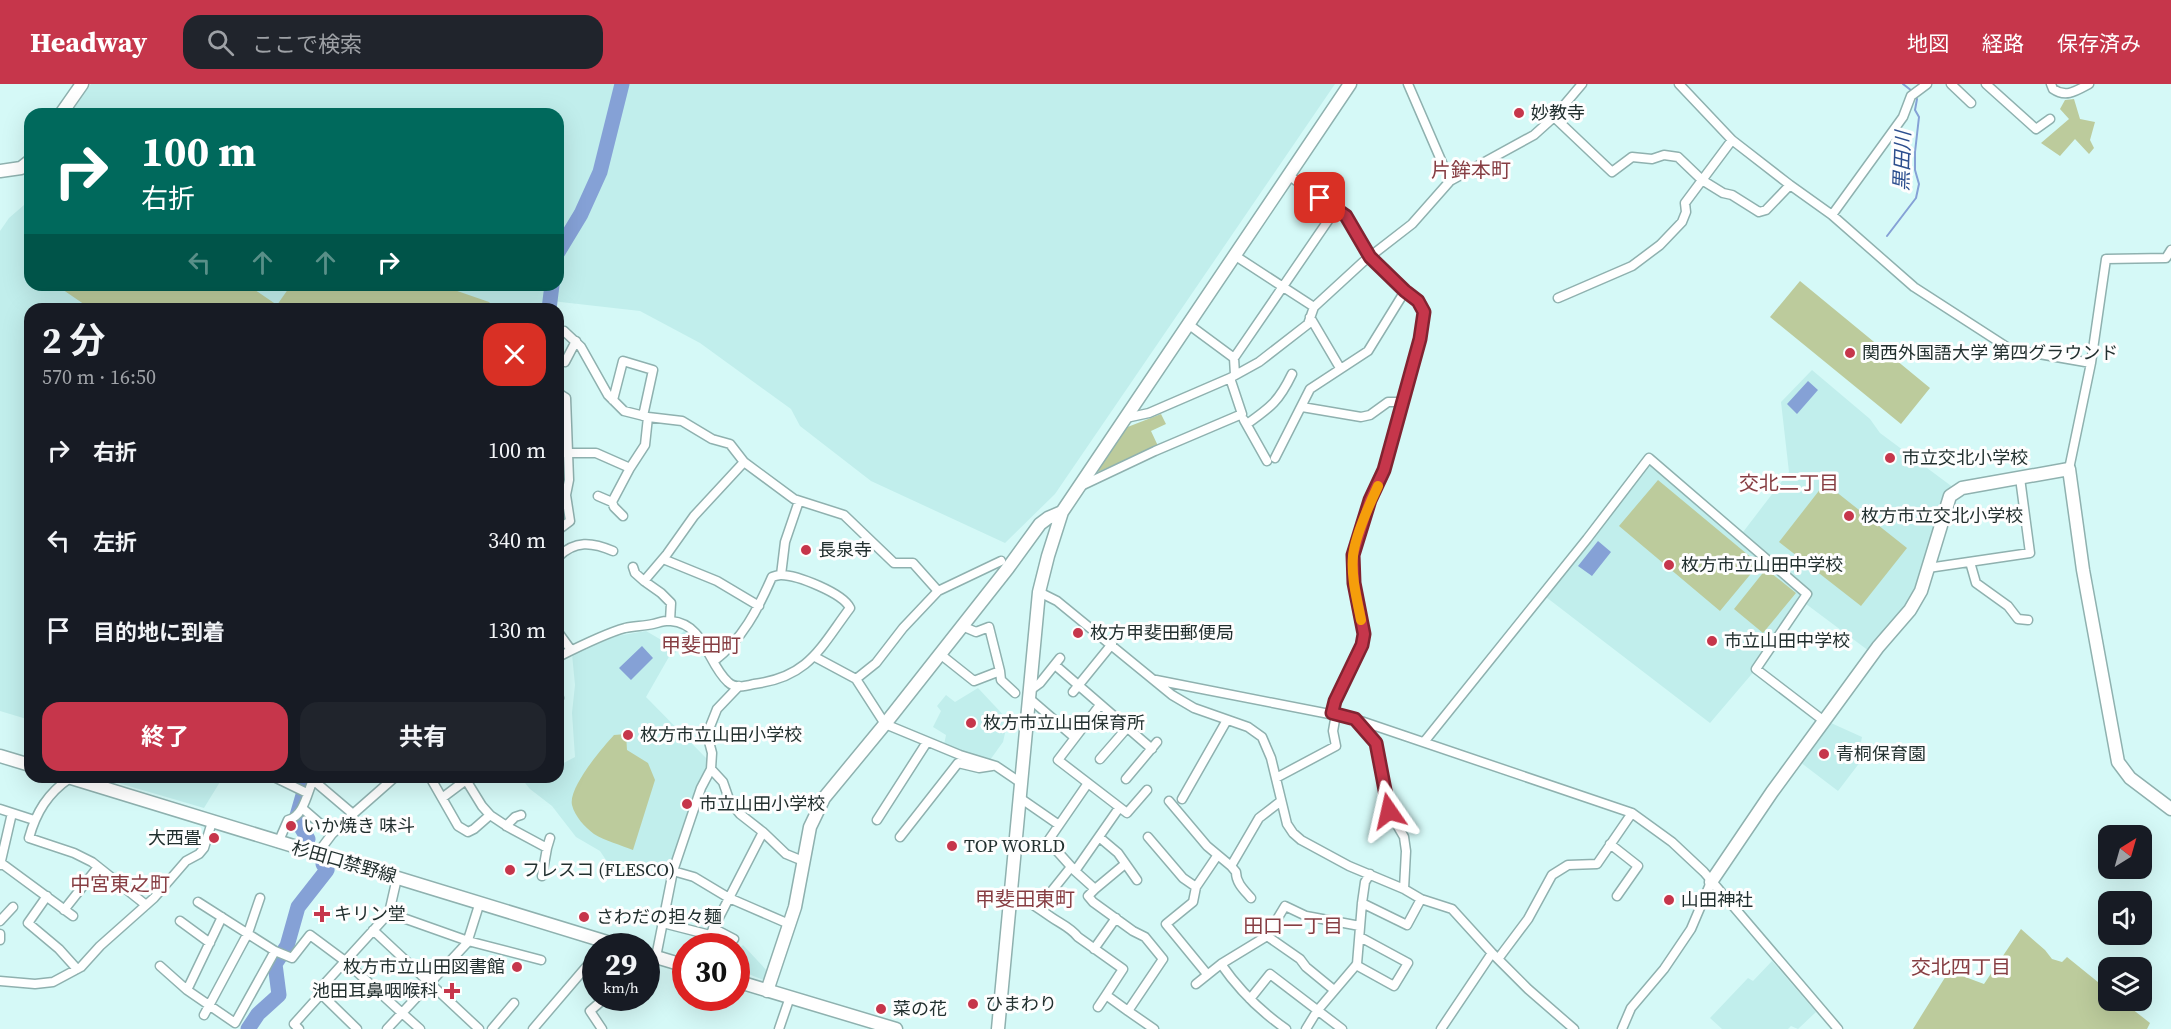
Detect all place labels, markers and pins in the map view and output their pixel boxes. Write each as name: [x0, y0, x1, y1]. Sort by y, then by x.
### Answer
place label: 妙教寺: [1531, 100, 1585, 125]
marker: 妙教寺: [1512, 106, 1526, 120]
pin: [1294, 172, 1345, 223]
place label: 関西外国語大学 第四グラウンド: [1862, 340, 2118, 365]
marker: 関西外国語大学 第四グラウンド: [1843, 346, 1857, 360]
place label: 市立交北小学校: [1902, 445, 2028, 470]
marker: 市立交北小学校: [1883, 451, 1897, 465]
place label: 枚方市立交北小学校: [1861, 503, 2023, 528]
marker: 枚方市立交北小学校: [1842, 509, 1856, 523]
place label: 長泉寺: [818, 537, 872, 562]
marker: 長泉寺: [799, 543, 813, 557]
place label: 枚方市立山田中学校: [1681, 552, 1843, 577]
marker: 枚方市立山田中学校: [1662, 558, 1676, 572]
place label: 枚方甲斐田郵便局: [1090, 620, 1234, 645]
marker: 枚方甲斐田郵便局: [1071, 626, 1085, 640]
place label: 市立山田中学校: [1724, 628, 1850, 653]
marker: 市立山田中学校: [1705, 634, 1719, 648]
place label: 枚方市立山田保育所: [983, 710, 1145, 735]
marker: 枚方市立山田保育所: [964, 716, 978, 730]
place label: 枚方市立山田小学校: [640, 722, 802, 747]
marker: 枚方市立山田小学校: [621, 728, 635, 742]
place label: 青桐保育園: [1836, 741, 1926, 766]
marker: 青桐保育園: [1817, 747, 1831, 761]
place label: 市立山田小学校: [699, 791, 825, 816]
marker: 市立山田小学校: [680, 797, 694, 811]
place label: いか焼き 味斗: [303, 813, 415, 838]
marker: いか焼き 味斗: [284, 819, 298, 833]
place label: 大西畳: [148, 825, 202, 850]
marker: 大西畳: [207, 831, 221, 845]
place label: TOP WORLD: [964, 833, 1065, 858]
marker: TOP WORLD: [945, 839, 959, 853]
place label: フレスコ (FLESCO): [522, 857, 675, 882]
marker: フレスコ (FLESCO): [503, 863, 517, 877]
place label: 山田神社: [1681, 887, 1753, 912]
marker: 山田神社: [1662, 893, 1676, 907]
place label: キリン堂: [334, 901, 406, 926]
place label: さわだの担々麺: [596, 904, 722, 929]
marker: キリン堂: [315, 907, 329, 921]
marker: さわだの担々麺: [577, 910, 591, 924]
place label: 枚方市立山田図書館: [343, 954, 505, 979]
marker: 枚方市立山田図書館: [510, 960, 524, 974]
place label: 池田耳鼻咽喉科: [312, 978, 438, 1003]
marker: 池田耳鼻咽喉科: [443, 982, 461, 1000]
place label: ひまわり: [985, 991, 1057, 1016]
place label: 菜の花: [893, 996, 947, 1021]
marker: ひまわり: [966, 997, 980, 1011]
marker: 菜の花: [874, 1002, 888, 1016]

